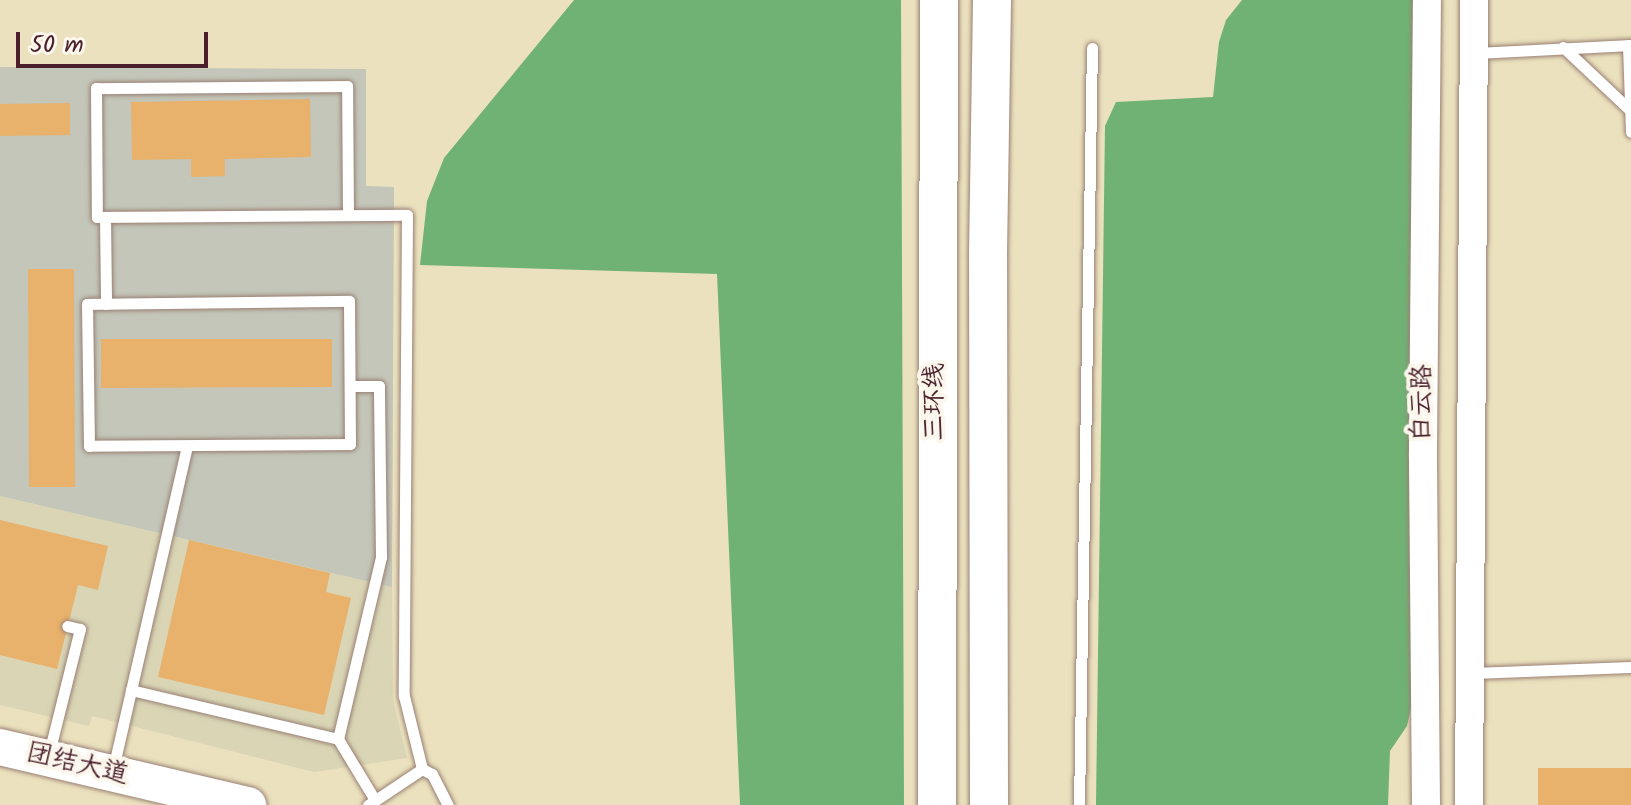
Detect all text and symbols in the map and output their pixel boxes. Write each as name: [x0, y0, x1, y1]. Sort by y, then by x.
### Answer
scale bar: [20, 16, 212, 66]
text: 50 m: [30, 26, 84, 65]
street label: 三环线: [920, 363, 952, 441]
street label: 白云路: [1407, 364, 1439, 442]
street label: 团结大道: [23, 738, 131, 792]

